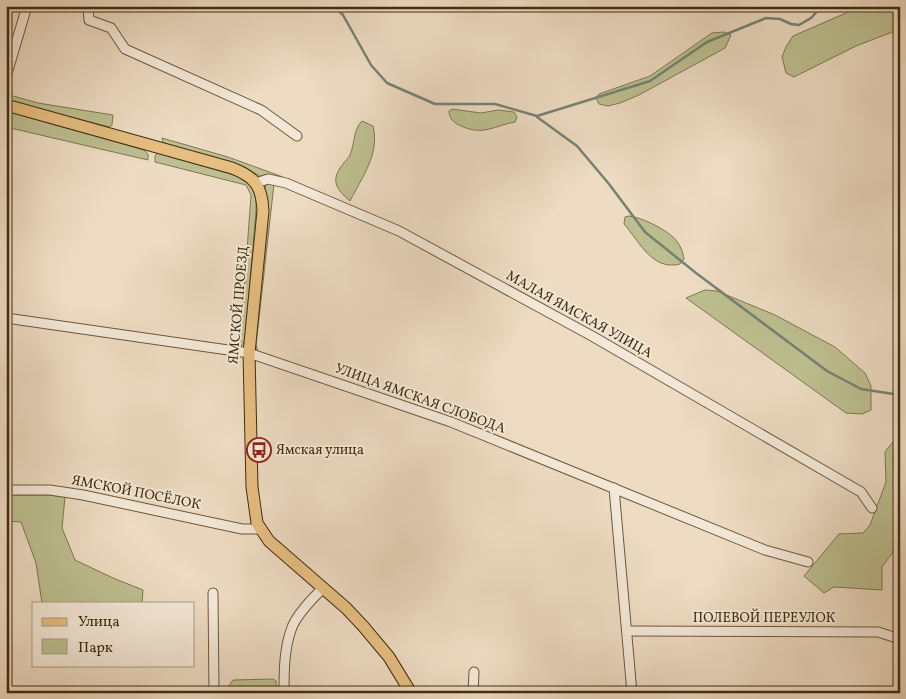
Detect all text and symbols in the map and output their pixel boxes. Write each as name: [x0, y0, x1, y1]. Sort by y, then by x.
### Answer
street label: ЯМСКОЙ ПРОЕЗД: [223, 245, 254, 365]
street label: МАЛАЯ ЯМСКАЯ УЛИЦА: [502, 267, 656, 363]
street label: УЛИЦА ЯМСКАЯ СЛОБОДА: [332, 359, 508, 439]
bus stop icon: Ямская улица: [246, 437, 272, 463]
place label: Ямская улица: [276, 441, 364, 460]
street label: ЯМСКОЙ ПОСЁЛОК: [70, 470, 203, 515]
legend: [32, 602, 195, 666]
street label: ПОЛЕВОЙ ПЕРЕУЛОК: [693, 608, 836, 628]
text: Улица: [78, 612, 120, 633]
text: Парк: [78, 638, 113, 659]

